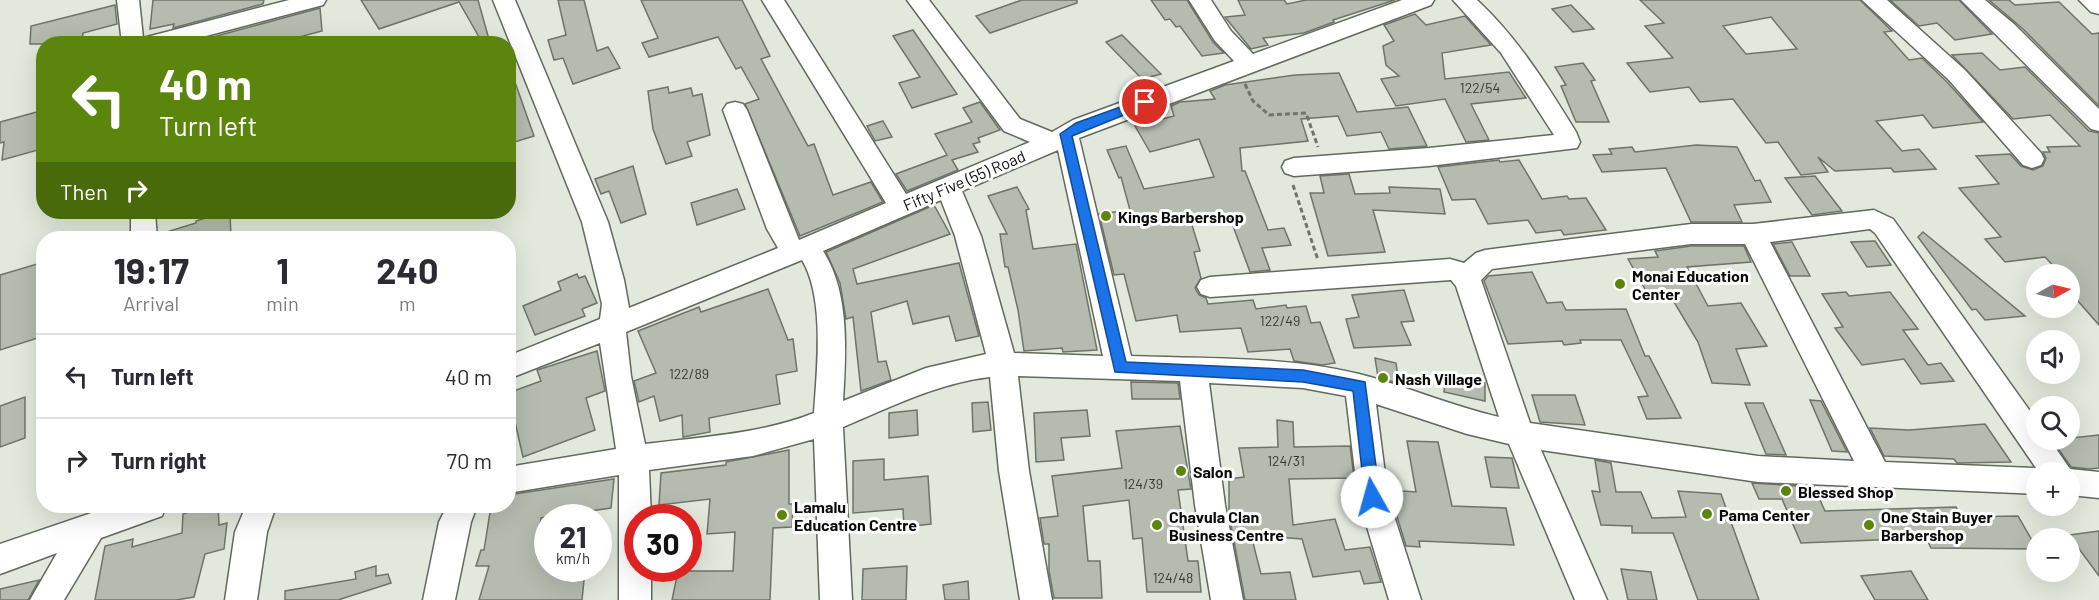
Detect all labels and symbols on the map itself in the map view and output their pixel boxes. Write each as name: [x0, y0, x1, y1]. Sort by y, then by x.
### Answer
pin: [1119, 76, 1170, 127]
house number: 122/54: [1460, 79, 1500, 96]
street label: Fifty Five (55) Road: [900, 146, 1028, 214]
place label: Kings Barbershop: [1118, 207, 1244, 226]
marker: Kings Barbershop: [1099, 209, 1113, 223]
north arrow: [2026, 264, 2080, 318]
place label: Monai Education Center: [1632, 266, 1749, 303]
marker: Monai Education Center: [1613, 277, 1627, 291]
house number: 122/49: [1260, 312, 1300, 329]
house number: 122/89: [669, 365, 709, 382]
place label: Nash Village: [1395, 369, 1482, 388]
marker: Nash Village: [1376, 371, 1390, 385]
house number: 124/31: [1267, 452, 1305, 469]
place label: Salon: [1193, 462, 1232, 481]
marker: Salon: [1174, 464, 1188, 478]
position arrow: [1340, 465, 1404, 529]
house number: 124/39: [1123, 475, 1163, 492]
place label: Blessed Shop: [1798, 482, 1894, 501]
marker: Blessed Shop: [1779, 484, 1793, 498]
place label: Lamalu Education Centre: [794, 497, 917, 534]
speed limit sign: 30: [624, 504, 702, 582]
place label: Pama Center: [1719, 505, 1810, 524]
place label: Chavula Clan Business Centre: [1169, 507, 1284, 544]
marker: Pama Center: [1700, 507, 1714, 521]
place label: One Stain Buyer Barbershop: [1881, 507, 1993, 544]
marker: Lamalu Education Centre: [775, 508, 789, 522]
marker: Chavula Clan Business Centre: [1150, 518, 1164, 532]
marker: One Stain Buyer Barbershop: [1862, 518, 1876, 532]
house number: 124/48: [1153, 569, 1193, 586]

